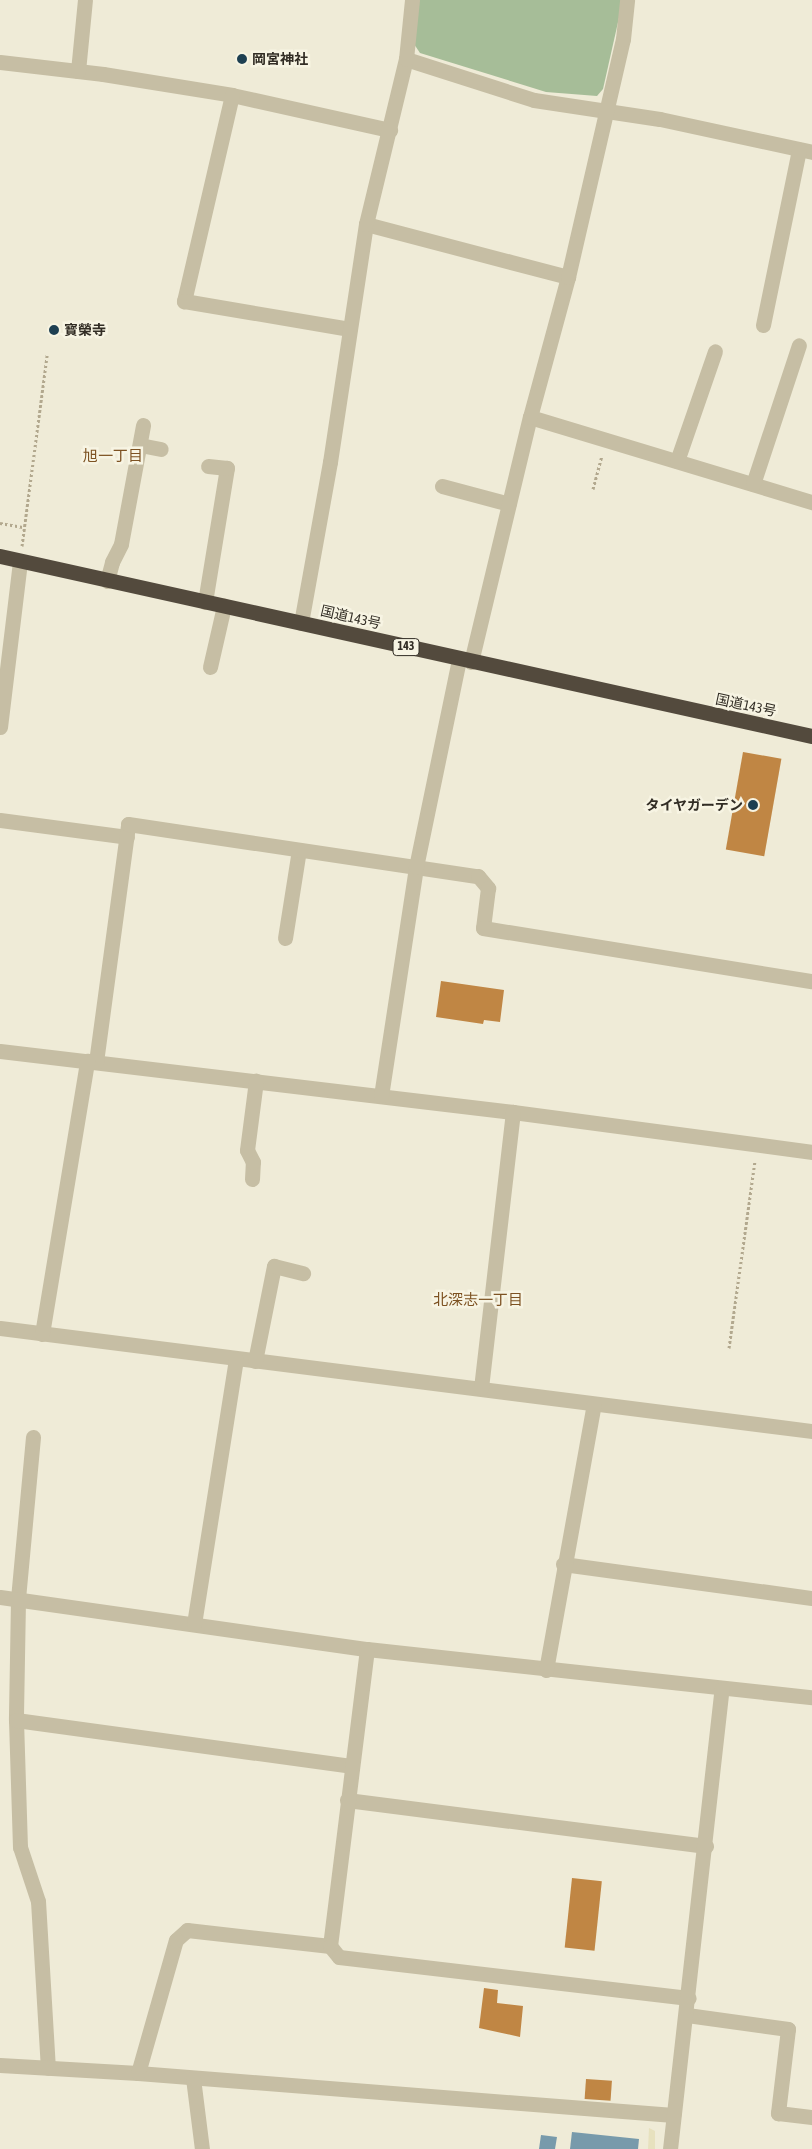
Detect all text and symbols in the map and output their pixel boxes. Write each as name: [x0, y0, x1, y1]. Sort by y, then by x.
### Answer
place label: 岡宮神社: [252, 51, 308, 67]
marker: 岡宮神社: [236, 53, 248, 65]
place label: 寳榮寺: [64, 322, 106, 338]
marker: 寳榮寺: [48, 324, 60, 336]
district label: 旭一丁目: [83, 447, 143, 465]
street label: 国道143号: [319, 602, 383, 632]
road number: 143: [392, 638, 420, 656]
street label: 国道143号: [714, 690, 778, 720]
place label: タイヤガーデン: [645, 797, 743, 813]
marker: タイヤガーデン: [747, 799, 759, 811]
district label: 北深志一丁目: [433, 1291, 523, 1309]

